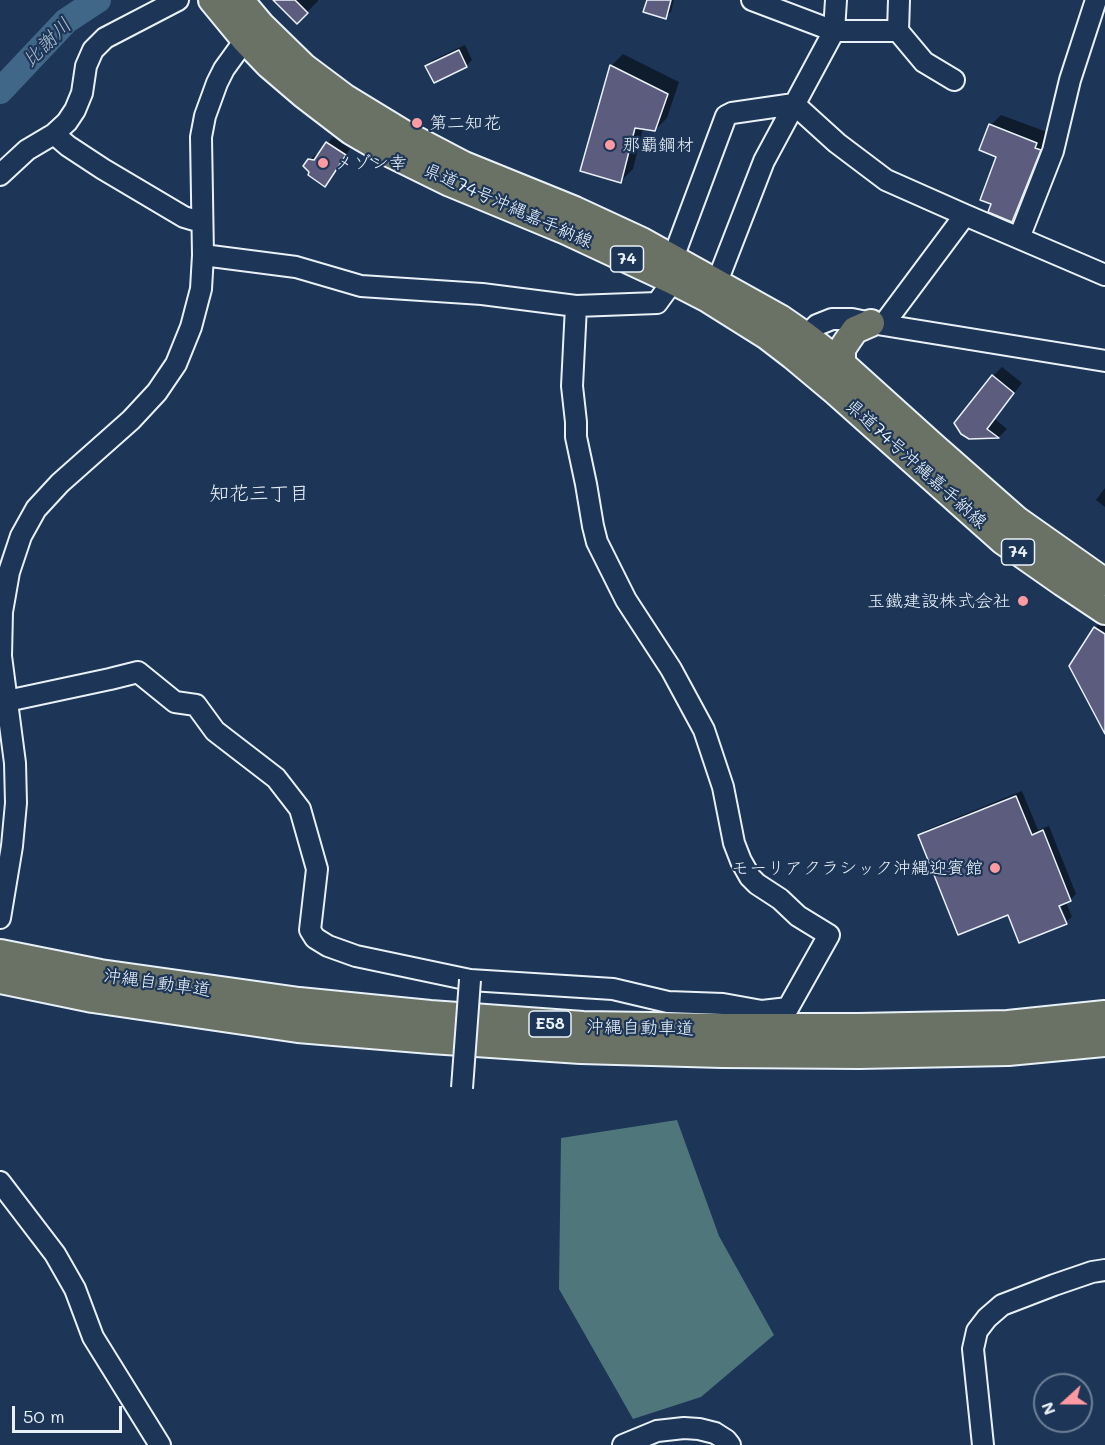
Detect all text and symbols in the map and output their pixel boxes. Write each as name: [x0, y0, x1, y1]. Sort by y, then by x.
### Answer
water label: 比謝川: [17, 13, 77, 73]
place label: 第二知花: [429, 112, 501, 134]
marker: 第二知花: [410, 116, 424, 130]
place label: 那覇鋼材: [622, 134, 694, 156]
marker: 那覇鋼材: [603, 138, 617, 152]
place label: メゾン幸: [335, 152, 407, 174]
marker: メゾン幸: [316, 156, 330, 170]
street label: 県道74号沖縄嘉手納線: [420, 159, 596, 253]
road number: 74: [610, 246, 644, 272]
street label: 県道74号沖縄嘉手納線: [841, 395, 991, 533]
district label: 知花三丁目: [209, 482, 309, 506]
road number: 74: [1002, 539, 1034, 565]
place label: 玉鐵建設株式会社: [867, 590, 1011, 612]
marker: 玉鐵建設株式会社: [1016, 594, 1030, 608]
place label: モーリアクラシック沖縄迎賓館: [731, 857, 983, 879]
marker: モーリアクラシック沖縄迎賓館: [988, 861, 1002, 875]
street label: 沖縄自動車道: [102, 965, 212, 1001]
road number: E58: [529, 1011, 571, 1037]
street label: 沖縄自動車道: [586, 1016, 694, 1040]
north arrow: [1033, 1373, 1093, 1433]
scale bar: [15, 1394, 124, 1432]
text: N: [1036, 1399, 1060, 1418]
text: 50 m: [23, 1404, 65, 1428]

